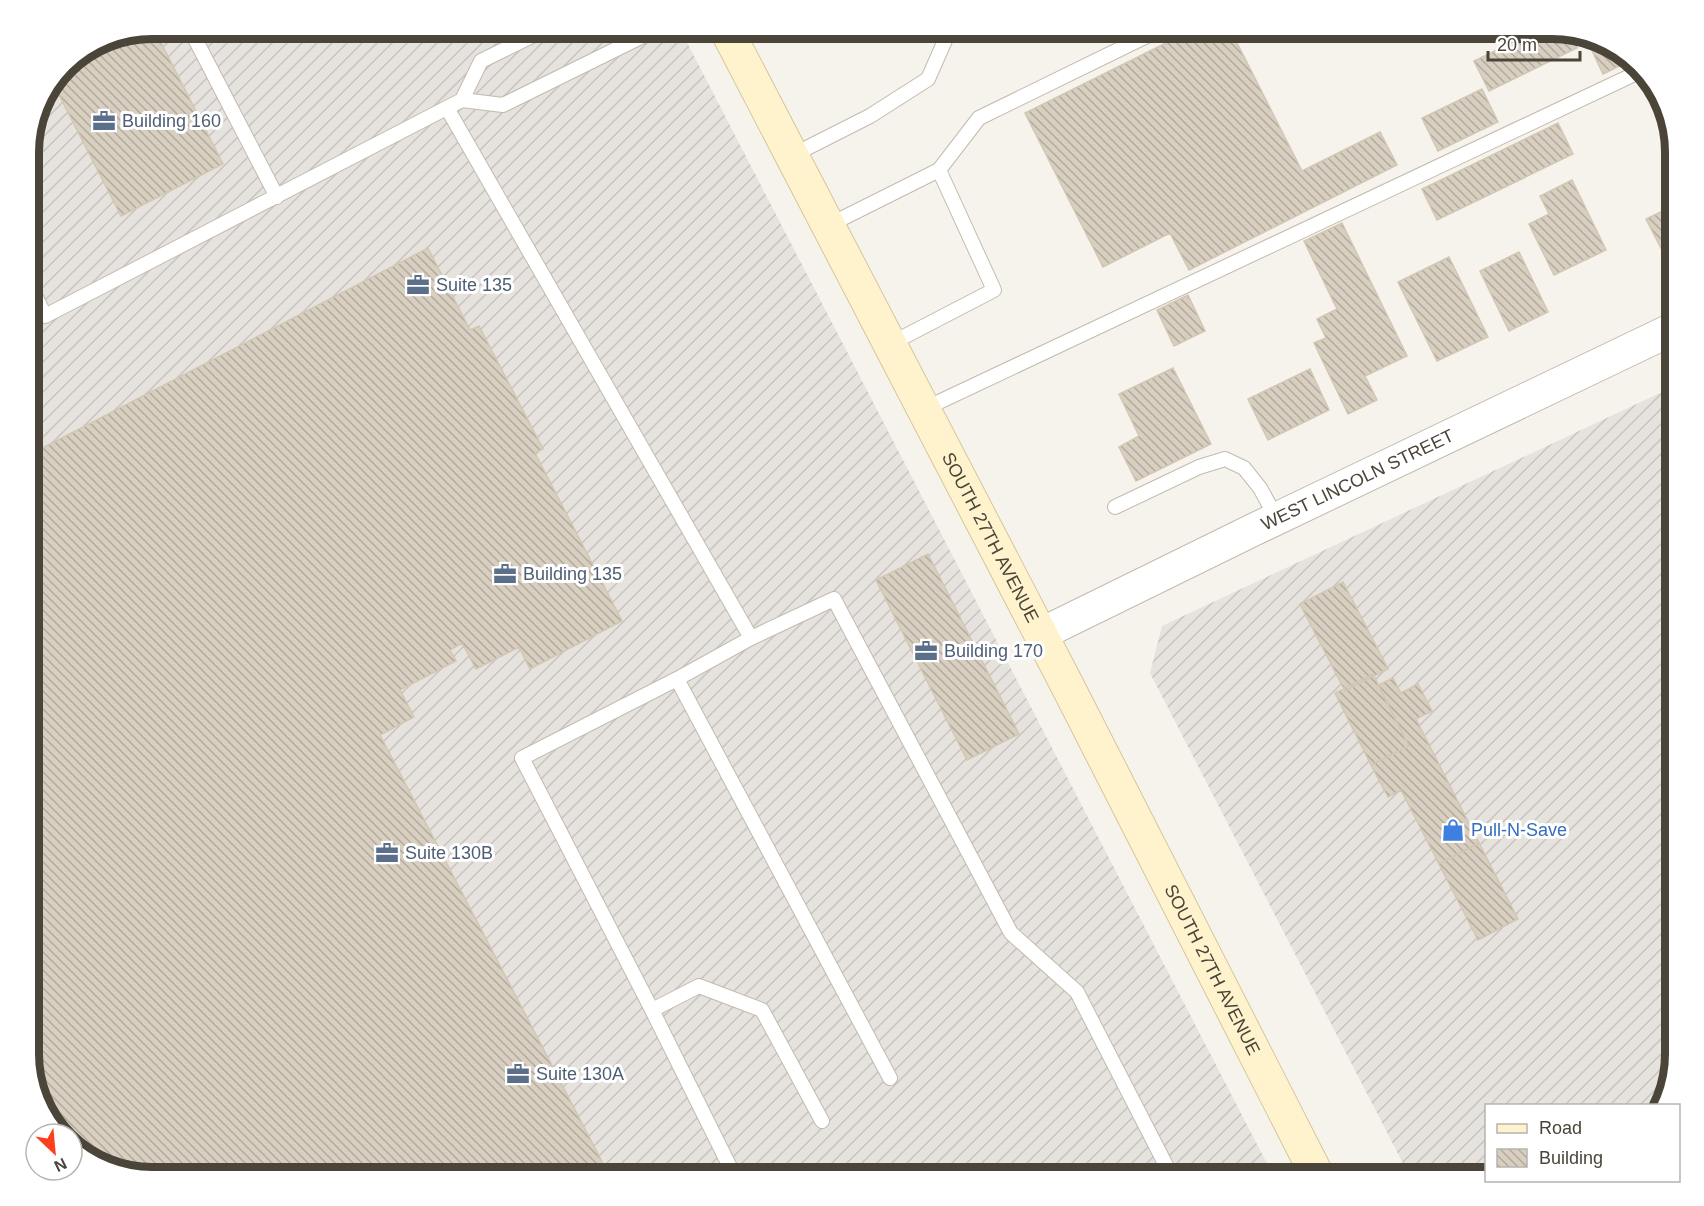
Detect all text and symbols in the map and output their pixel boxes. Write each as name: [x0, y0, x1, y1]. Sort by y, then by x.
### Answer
scale bar: [1488, 24, 1580, 62]
text: 20 m: [1497, 35, 1537, 55]
office icon: Building 160: [91, 108, 117, 134]
place label: Building 160: [122, 111, 221, 131]
office icon: Suite 135: [405, 272, 431, 298]
place label: Suite 135: [436, 275, 512, 295]
street label: WEST LINCOLN STREET: [1258, 425, 1457, 534]
street label: SOUTH 27TH AVENUE: [938, 449, 1043, 626]
office icon: Building 135: [492, 561, 518, 587]
place label: Building 135: [523, 564, 622, 584]
office icon: Building 170: [913, 638, 939, 664]
place label: Building 170: [944, 641, 1043, 661]
shop icon: Pull-N-Save: [1440, 817, 1466, 843]
place label: Pull-N-Save: [1471, 820, 1567, 840]
office icon: Suite 130B: [374, 840, 400, 866]
place label: Suite 130B: [405, 843, 493, 863]
street label: SOUTH 27TH AVENUE: [1160, 881, 1264, 1058]
office icon: Suite 130A: [505, 1061, 531, 1087]
place label: Suite 130A: [536, 1064, 624, 1084]
legend: [1485, 1104, 1680, 1182]
text: Road: [1539, 1118, 1582, 1138]
north arrow: [24, 1122, 84, 1182]
text: Building: [1539, 1148, 1603, 1168]
text: N: [51, 1155, 69, 1175]

